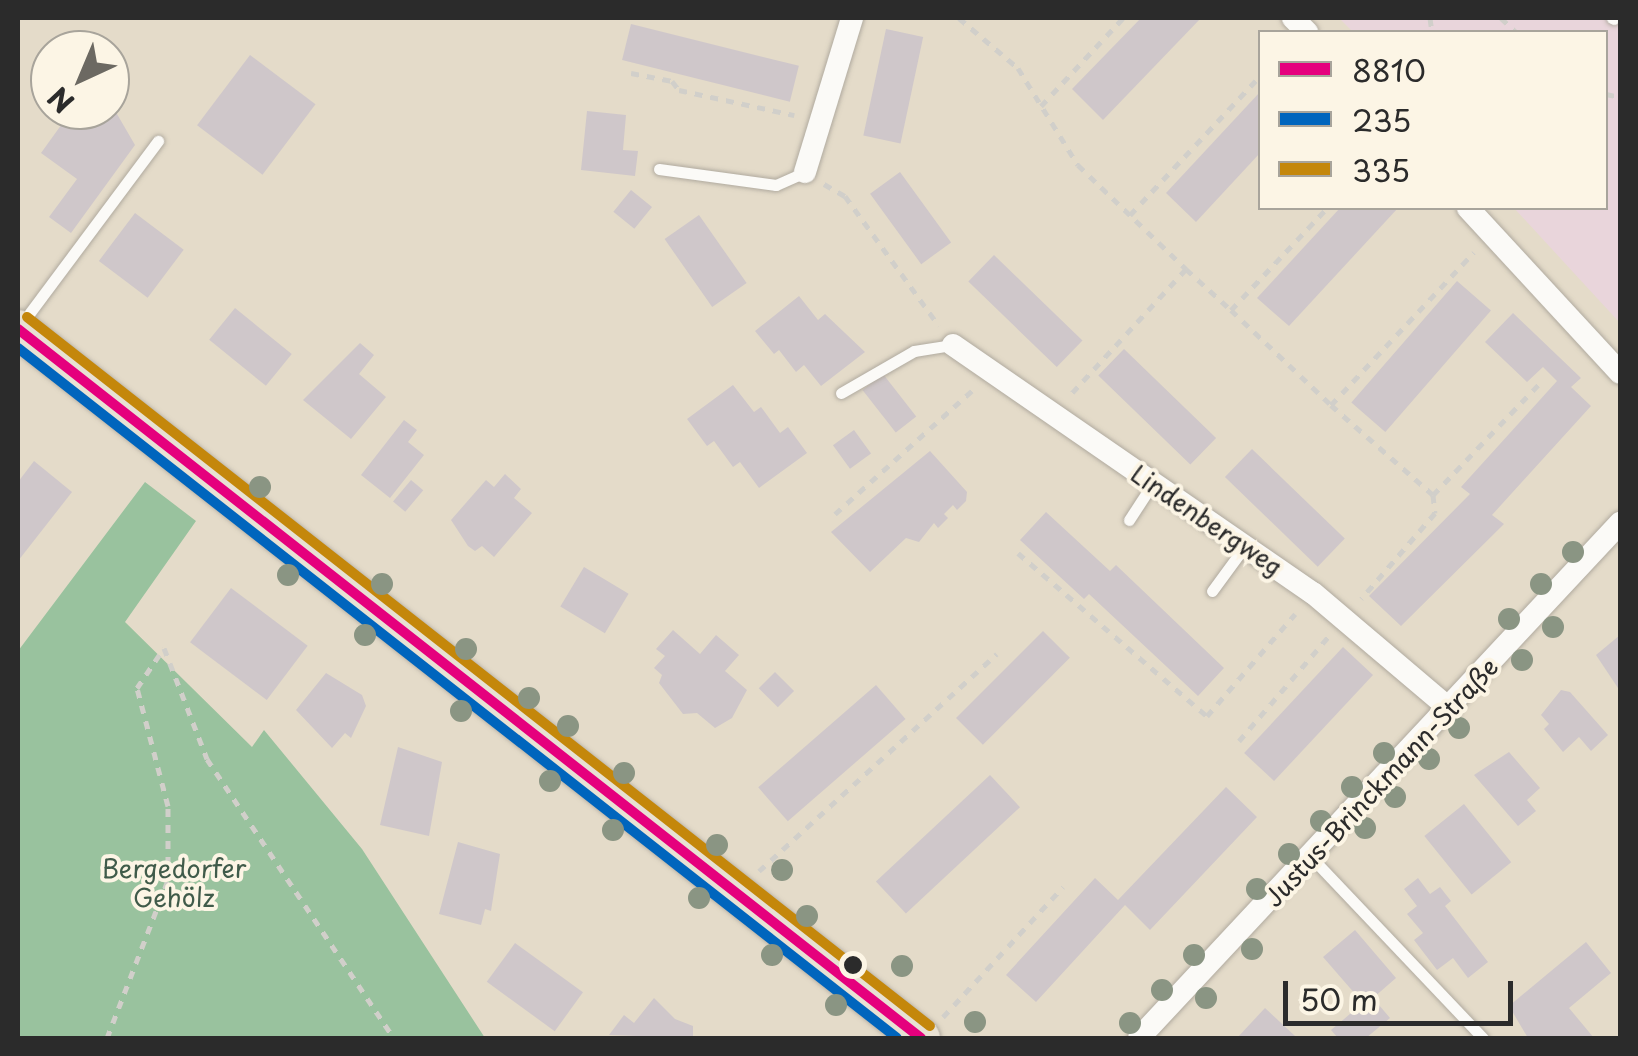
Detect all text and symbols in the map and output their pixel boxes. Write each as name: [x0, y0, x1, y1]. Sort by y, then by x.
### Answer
north arrow: [30, 30, 130, 130]
legend: [1258, 30, 1608, 210]
text: 8810: [1352, 47, 1426, 92]
text: N: [37, 77, 83, 124]
text: 235: [1352, 97, 1411, 142]
text: 335: [1352, 147, 1410, 192]
street label: Lindenbergweg: [1126, 458, 1288, 582]
street label: Justus-Brinckmann-Straße: [1258, 652, 1504, 912]
park label: Bergedorfer Gehölz: [102, 854, 246, 913]
unlabelled marker: [843, 955, 863, 975]
scale bar: [1288, 961, 1518, 1023]
text: 50 m: [1300, 976, 1378, 1021]

